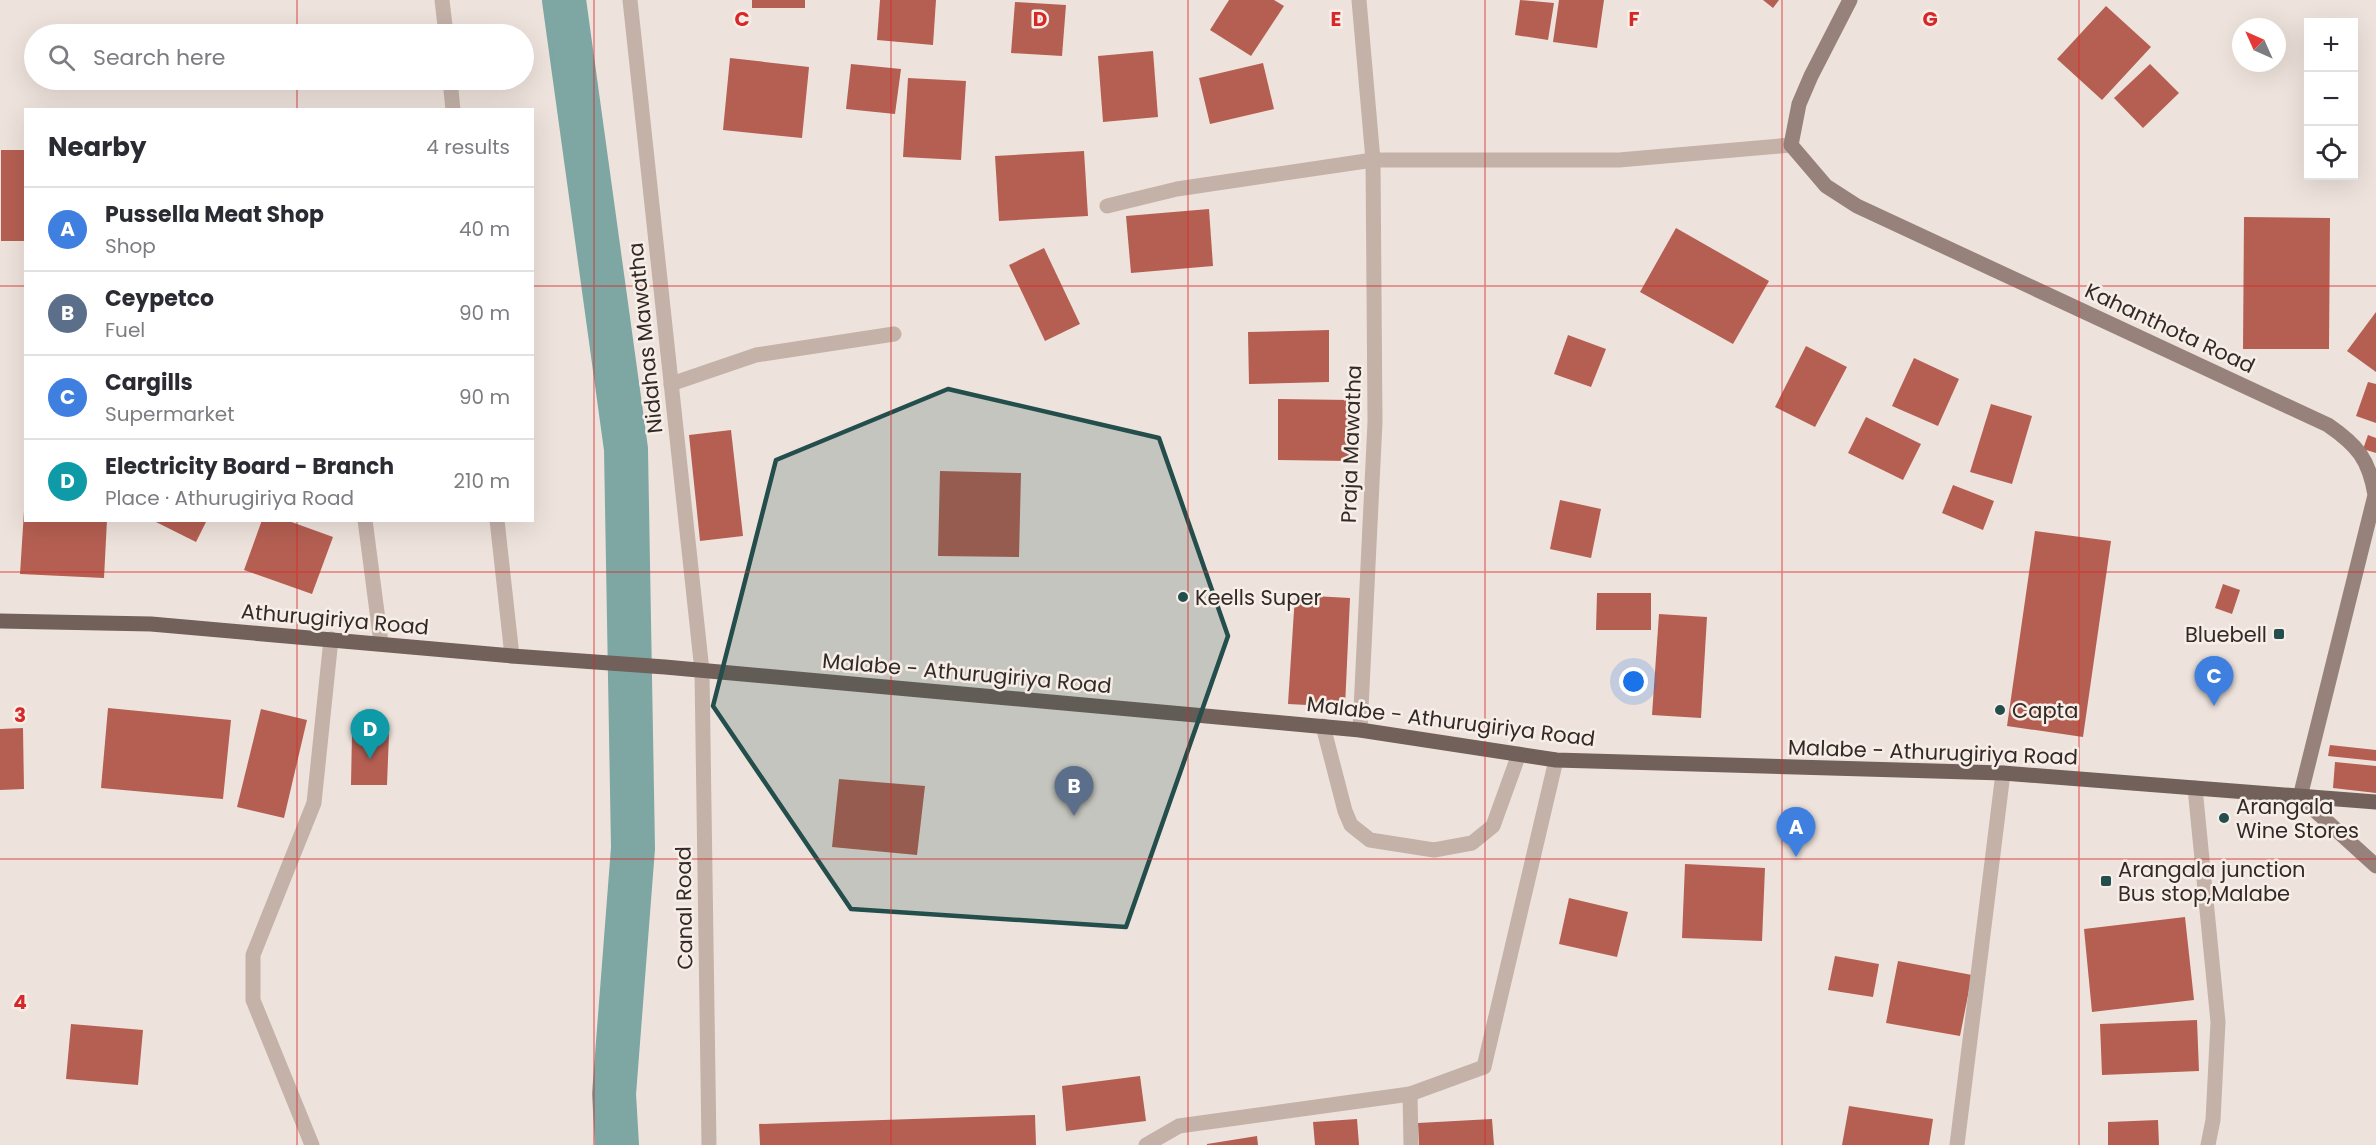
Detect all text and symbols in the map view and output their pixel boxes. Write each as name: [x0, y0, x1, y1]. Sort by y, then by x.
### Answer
text: C: [734, 5, 750, 33]
text: D: [1033, 5, 1047, 33]
text: E: [1331, 5, 1341, 33]
text: F: [1629, 5, 1640, 33]
text: G: [1922, 5, 1938, 33]
north arrow: [2232, 18, 2286, 72]
map controls: [2304, 18, 2358, 180]
button: +: [2304, 18, 2358, 72]
search box: [24, 24, 534, 90]
icon: search: [45, 41, 78, 74]
text: Search here: [93, 42, 226, 73]
button: −: [2304, 72, 2358, 126]
button: locate: [2304, 126, 2358, 180]
text: Nearby: [48, 129, 146, 165]
text: 4 results: [426, 133, 510, 161]
text: Pussella Meat Shop: [105, 199, 324, 230]
text: A: [60, 215, 75, 243]
text: 40 m: [459, 215, 510, 243]
text: Shop: [105, 232, 156, 260]
street label: Nidahas Mawatha: [621, 241, 669, 435]
street label: Kahanthota Road: [2080, 276, 2260, 380]
text: Ceypetco: [105, 283, 214, 314]
text: B: [61, 299, 74, 327]
text: 90 m: [459, 299, 510, 327]
text: Fuel: [105, 316, 145, 344]
street label: Praja Mawatha: [1334, 364, 1368, 524]
text: Cargills: [105, 367, 193, 398]
text: C: [60, 383, 75, 411]
text: 90 m: [459, 383, 510, 411]
text: Supermarket: [105, 400, 234, 428]
text: Electricity Board - Branch: [105, 451, 394, 482]
text: D: [60, 467, 75, 495]
text: 210 m: [454, 467, 510, 495]
text: Place · Athurugiriya Road: [105, 484, 354, 512]
place label: Keells Super: [1195, 583, 1322, 612]
marker: Keells Super: [1176, 590, 1190, 604]
street label: Athurugiriya Road: [240, 596, 430, 642]
place label: Bluebell: [2185, 620, 2267, 649]
marker: Bluebell: [2272, 627, 2286, 641]
street label: Malabe - Athurugiriya Road: [821, 646, 1113, 700]
pin: C: [2194, 656, 2234, 706]
your location: [1619, 667, 1648, 696]
street label: Malabe - Athurugiriya Road: [1305, 689, 1597, 753]
place label: Capta: [2012, 696, 2078, 725]
text: 3: [14, 701, 26, 729]
marker: Capta: [1993, 703, 2007, 717]
pin: D: [350, 710, 389, 759]
street label: Malabe - Athurugiriya Road: [1787, 732, 2079, 772]
pin: B: [1054, 766, 1094, 816]
place label: Arangala Wine Stores: [2236, 792, 2359, 845]
pin: A: [1776, 808, 1816, 857]
marker: Arangala Wine Stores: [2217, 811, 2231, 825]
street label: Canal Road: [668, 846, 700, 970]
place label: Arangala junction Bus stop,Malabe: [2118, 855, 2306, 908]
marker: Arangala junction Bus stop,Malabe: [2099, 874, 2113, 888]
text: 4: [13, 988, 27, 1016]

